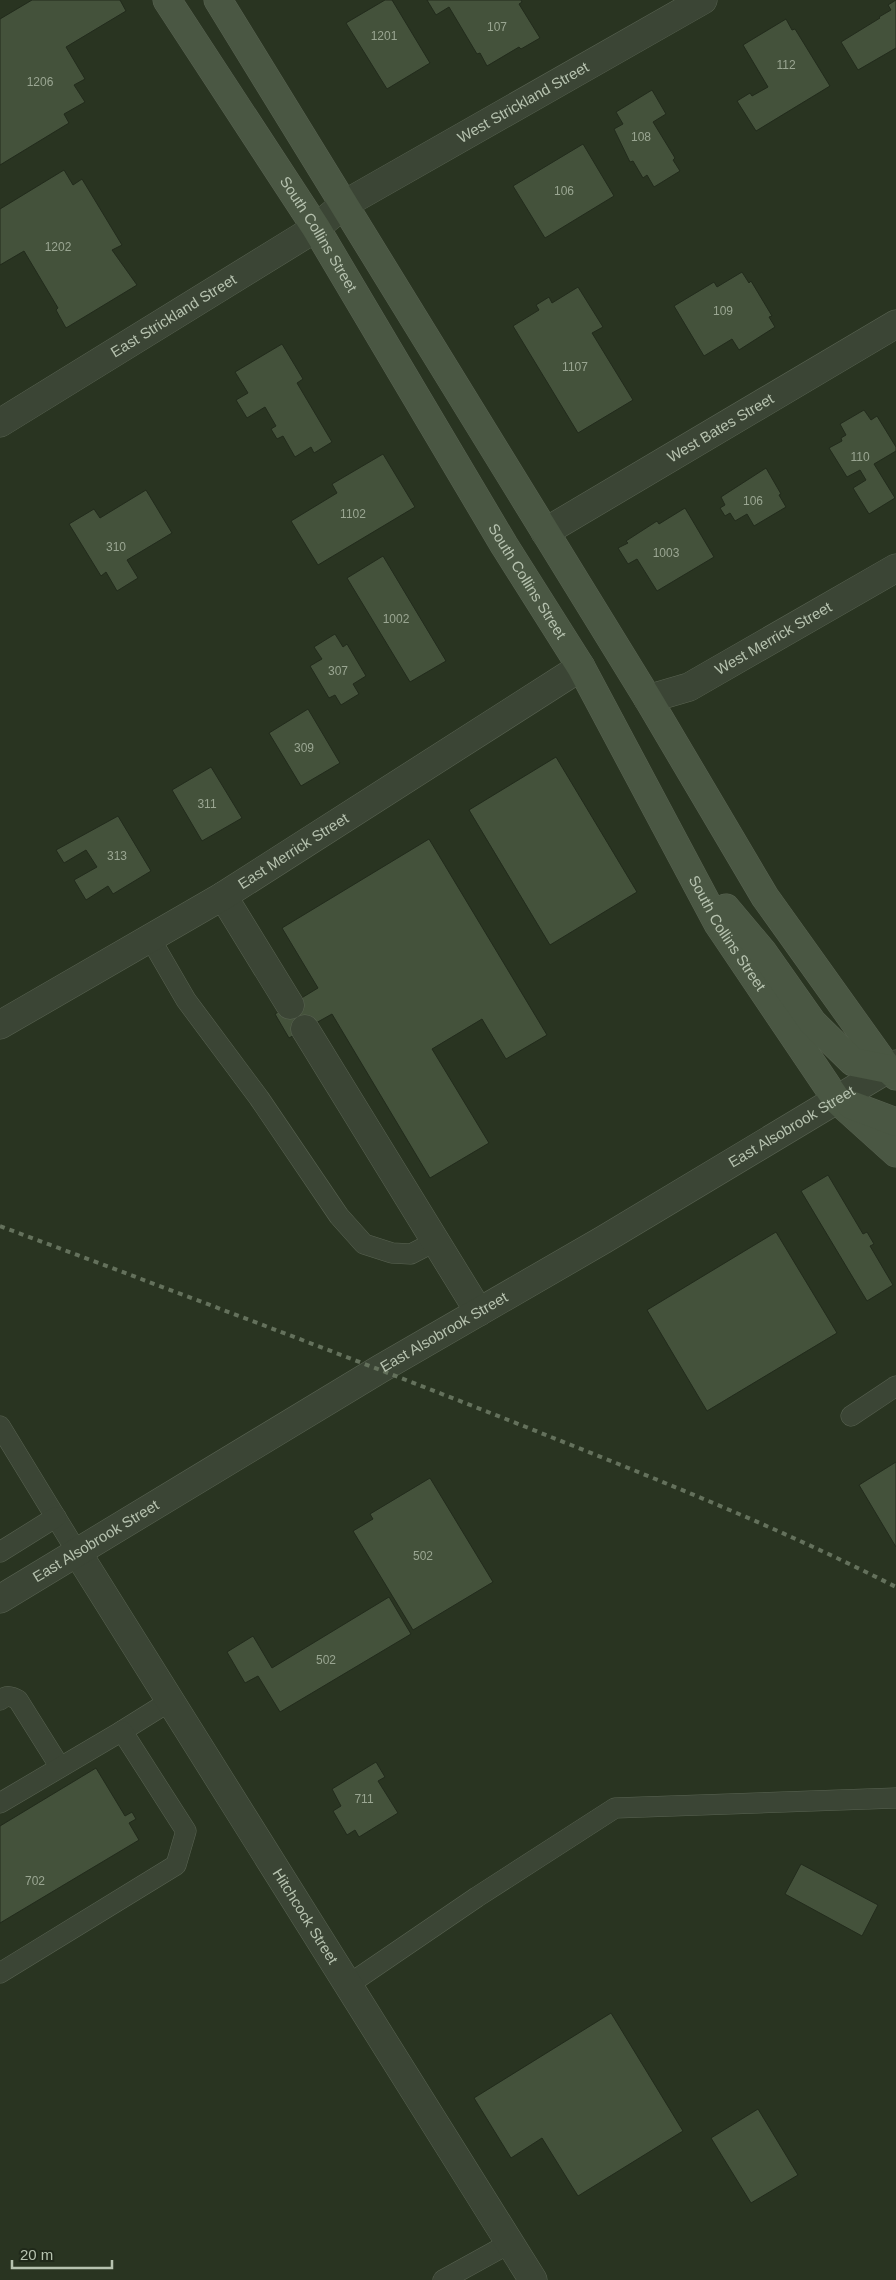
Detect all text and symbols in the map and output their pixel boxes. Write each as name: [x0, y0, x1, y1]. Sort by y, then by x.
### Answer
house number: 107: [487, 20, 507, 34]
house number: 1201: [371, 29, 398, 43]
street label: West Strickland Street: [454, 58, 592, 146]
house number: 112: [776, 58, 796, 72]
house number: 1206: [27, 75, 54, 89]
house number: 108: [631, 130, 651, 144]
street label: South Collins Street: [277, 173, 361, 296]
house number: 106: [554, 184, 574, 198]
house number: 1202: [45, 240, 72, 254]
street label: East Strickland Street: [107, 270, 240, 361]
house number: 109: [713, 304, 733, 318]
house number: 1107: [562, 360, 588, 374]
street label: West Bates Street: [664, 389, 777, 466]
house number: 110: [850, 450, 870, 464]
house number: 106: [743, 494, 763, 508]
house number: 1102: [340, 507, 366, 521]
street label: South Collins Street: [485, 520, 570, 642]
house number: 310: [106, 540, 126, 554]
house number: 1003: [653, 546, 680, 560]
street label: West Merrick Street: [712, 598, 835, 678]
house number: 1002: [383, 612, 410, 626]
house number: 307: [328, 664, 348, 678]
house number: 309: [294, 741, 314, 755]
house number: 311: [197, 797, 217, 811]
street label: East Merrick Street: [235, 809, 352, 892]
house number: 313: [107, 849, 127, 863]
street label: South Collins Street: [686, 872, 770, 995]
street label: East Alsobrook Street: [725, 1081, 858, 1171]
street label: East Alsobrook Street: [377, 1288, 511, 1375]
street label: East Alsobrook Street: [29, 1496, 162, 1585]
house number: 502: [413, 1549, 433, 1563]
house number: 502: [316, 1653, 336, 1667]
house number: 711: [354, 1792, 374, 1806]
street label: Hitchcock Street: [269, 1865, 342, 1968]
house number: 702: [25, 1874, 45, 1888]
scale bar: [12, 2238, 112, 2270]
text: 20 m: [20, 2246, 53, 2263]

